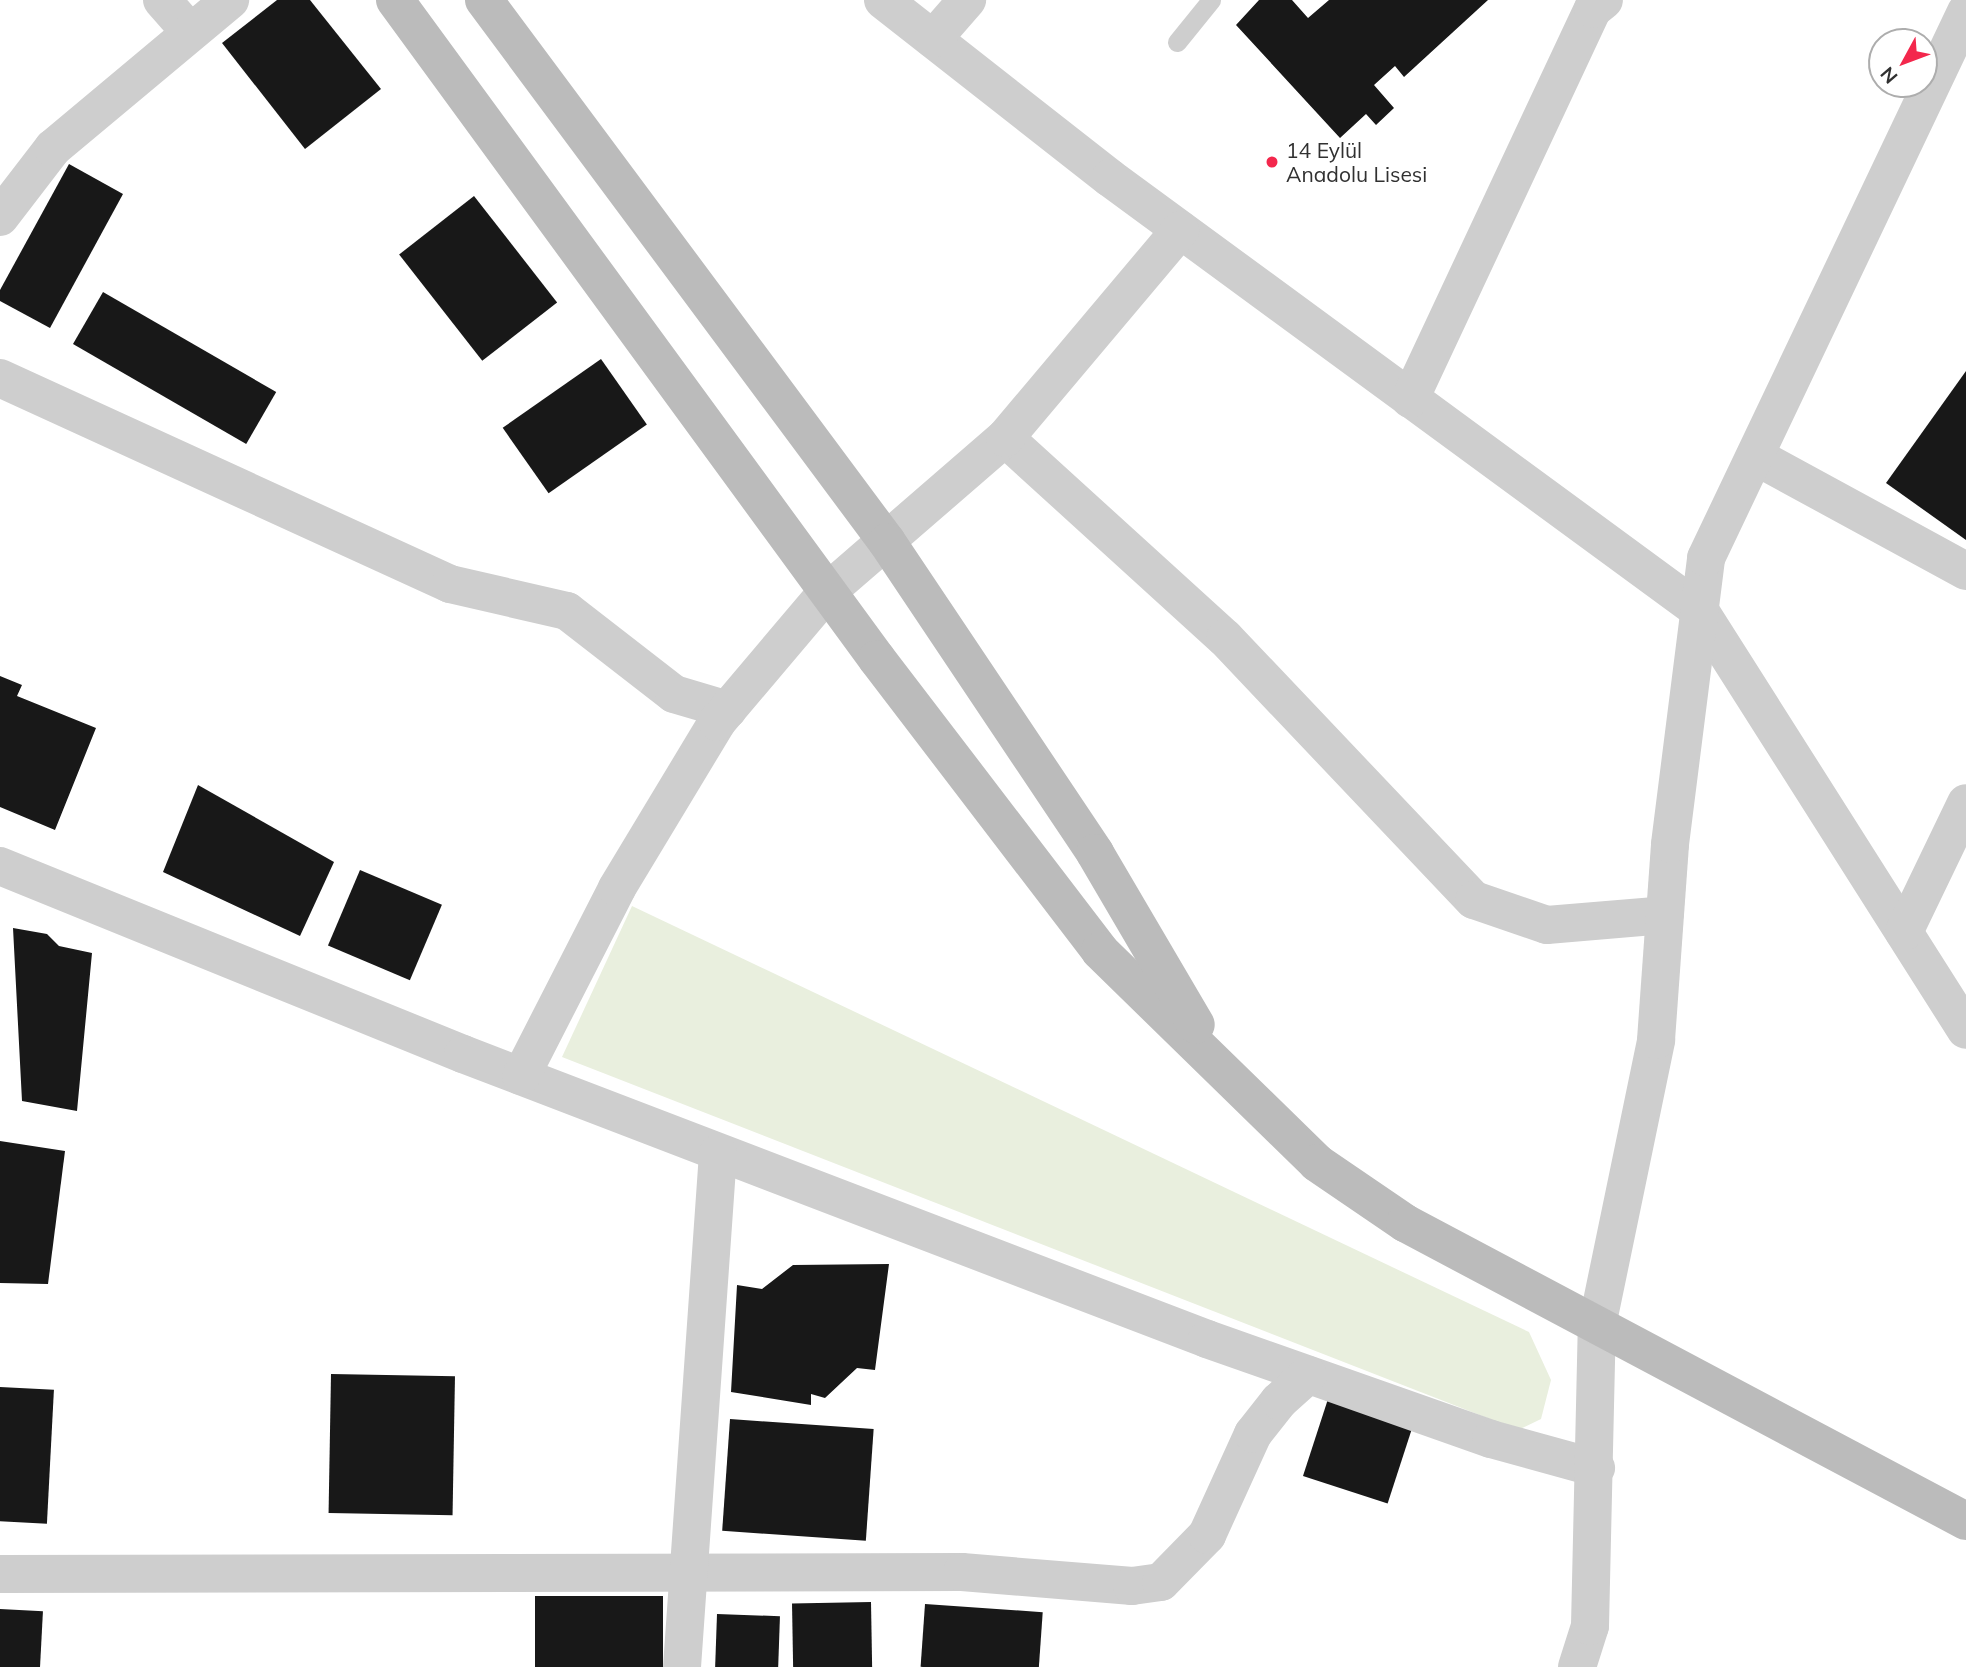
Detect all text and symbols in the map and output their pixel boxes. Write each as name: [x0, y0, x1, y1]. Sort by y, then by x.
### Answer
north arrow: [1868, 28, 1938, 98]
text: N: [1875, 62, 1902, 89]
place label: 14 Eylül Anadolu Lisesi: [1286, 137, 1427, 187]
marker: 14 Eylül Anadolu Lisesi: [1264, 154, 1280, 170]

